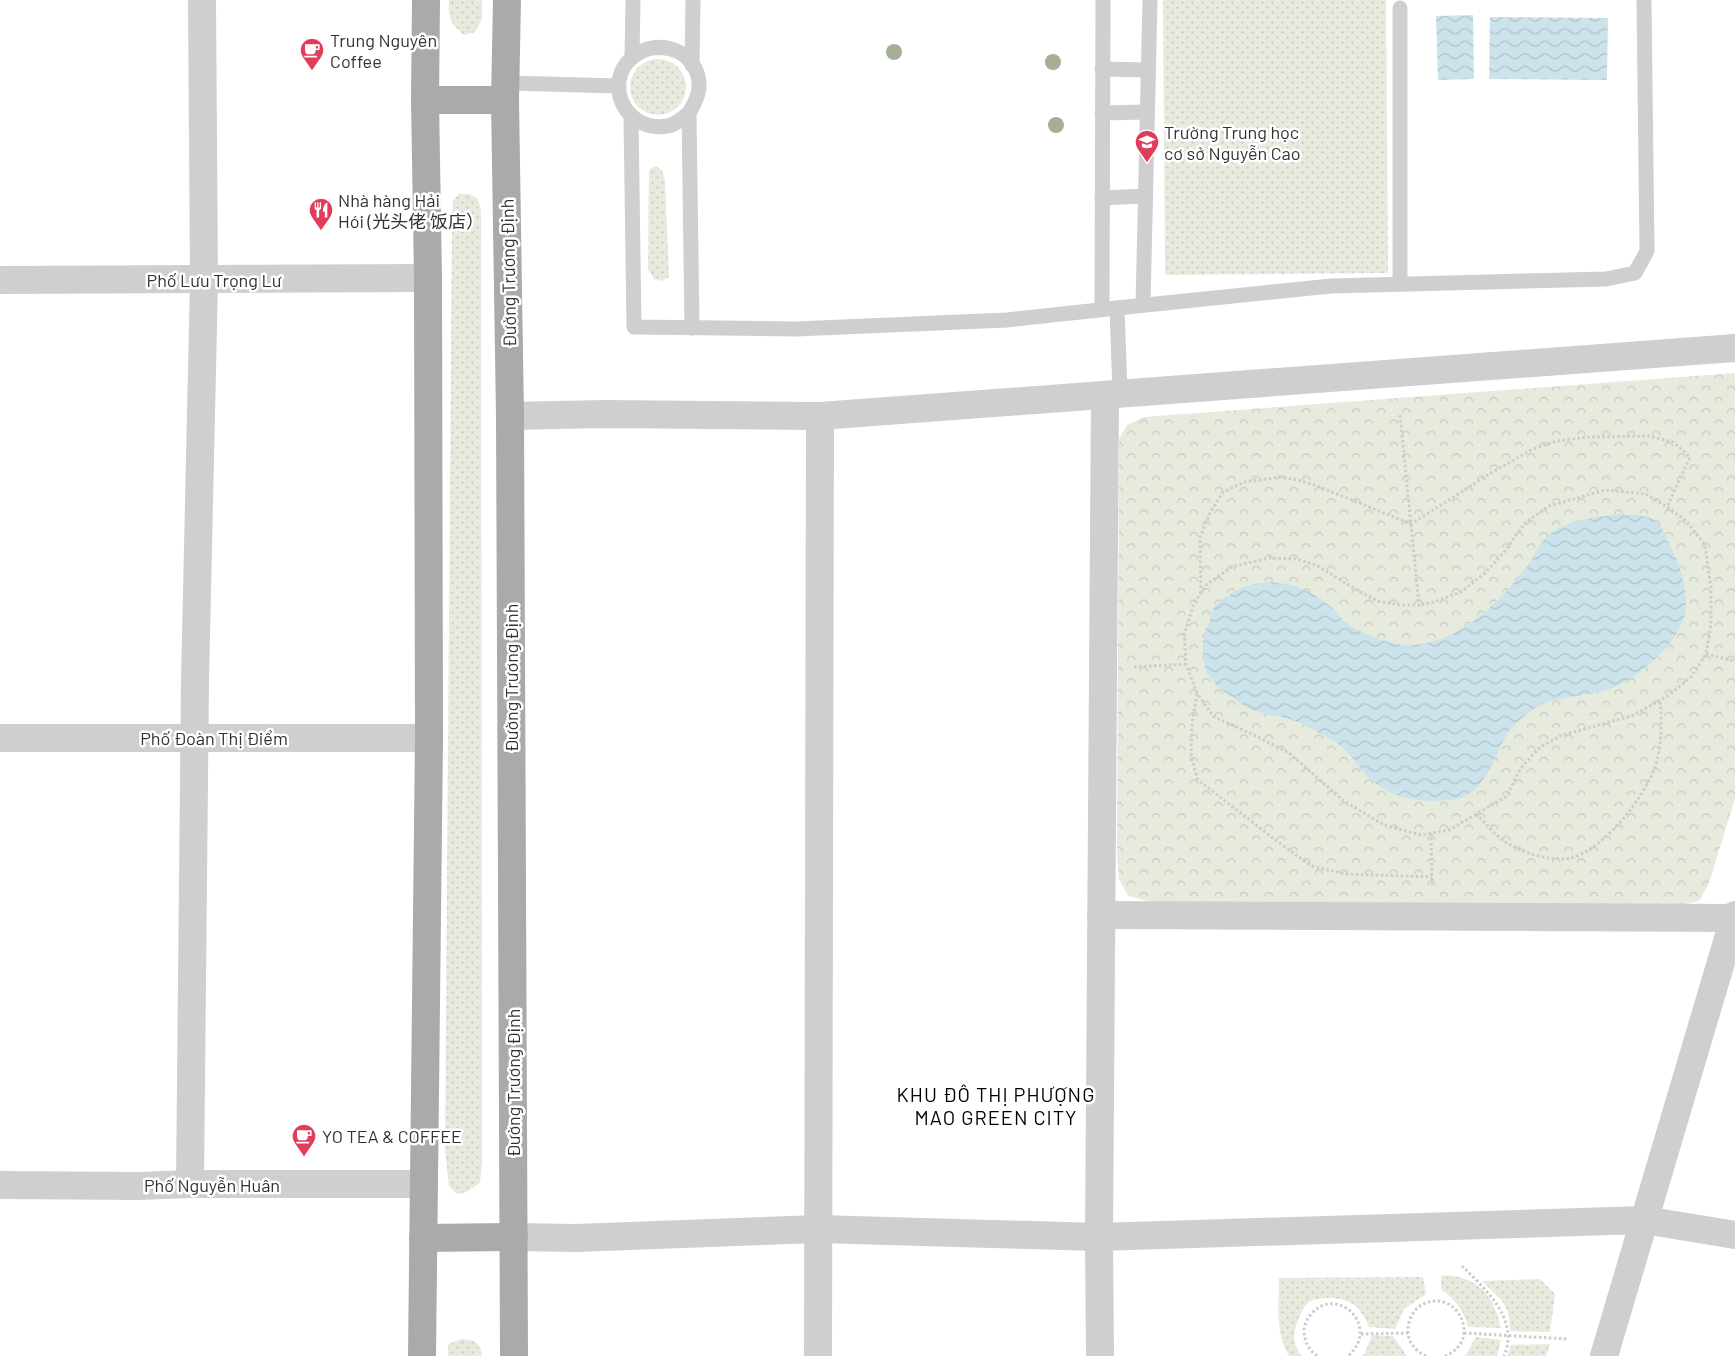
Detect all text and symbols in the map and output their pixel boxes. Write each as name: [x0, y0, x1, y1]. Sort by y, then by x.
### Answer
place label: Trung Nguyên Coffee: [330, 29, 437, 72]
cafe icon: Trung Nguyên Coffee: [299, 37, 325, 71]
place label: Trường Trung học cơ sở Nguyễn Cao: [1164, 121, 1301, 164]
school or university icon: Trường Trung học cơ sở Nguyễn Cao: [1134, 129, 1160, 163]
place label: Nhà hàng Hải Hói (光头佬 饭店）: [338, 189, 484, 232]
restaurant icon: Nhà hàng Hải Hói (光头佬 饭店）: [308, 197, 334, 231]
street label: Đường Trương Định: [496, 198, 520, 348]
street label: Phố Lưu Trọng Lư: [147, 269, 282, 291]
street label: Đường Trương Định: [500, 604, 522, 752]
street label: Phố Đoàn Thị Điểm: [140, 727, 288, 749]
street label: Đường Trương Định: [502, 1009, 524, 1157]
district label: KHU ĐÔ THỊ PHƯỢNG MAO GREEN CITY: [897, 1082, 1095, 1129]
cafe icon: YO TEA & COFFEE: [291, 1123, 317, 1157]
place label: YO TEA & COFFEE: [322, 1125, 462, 1147]
street label: Phố Nguyễn Huân: [144, 1174, 280, 1196]

